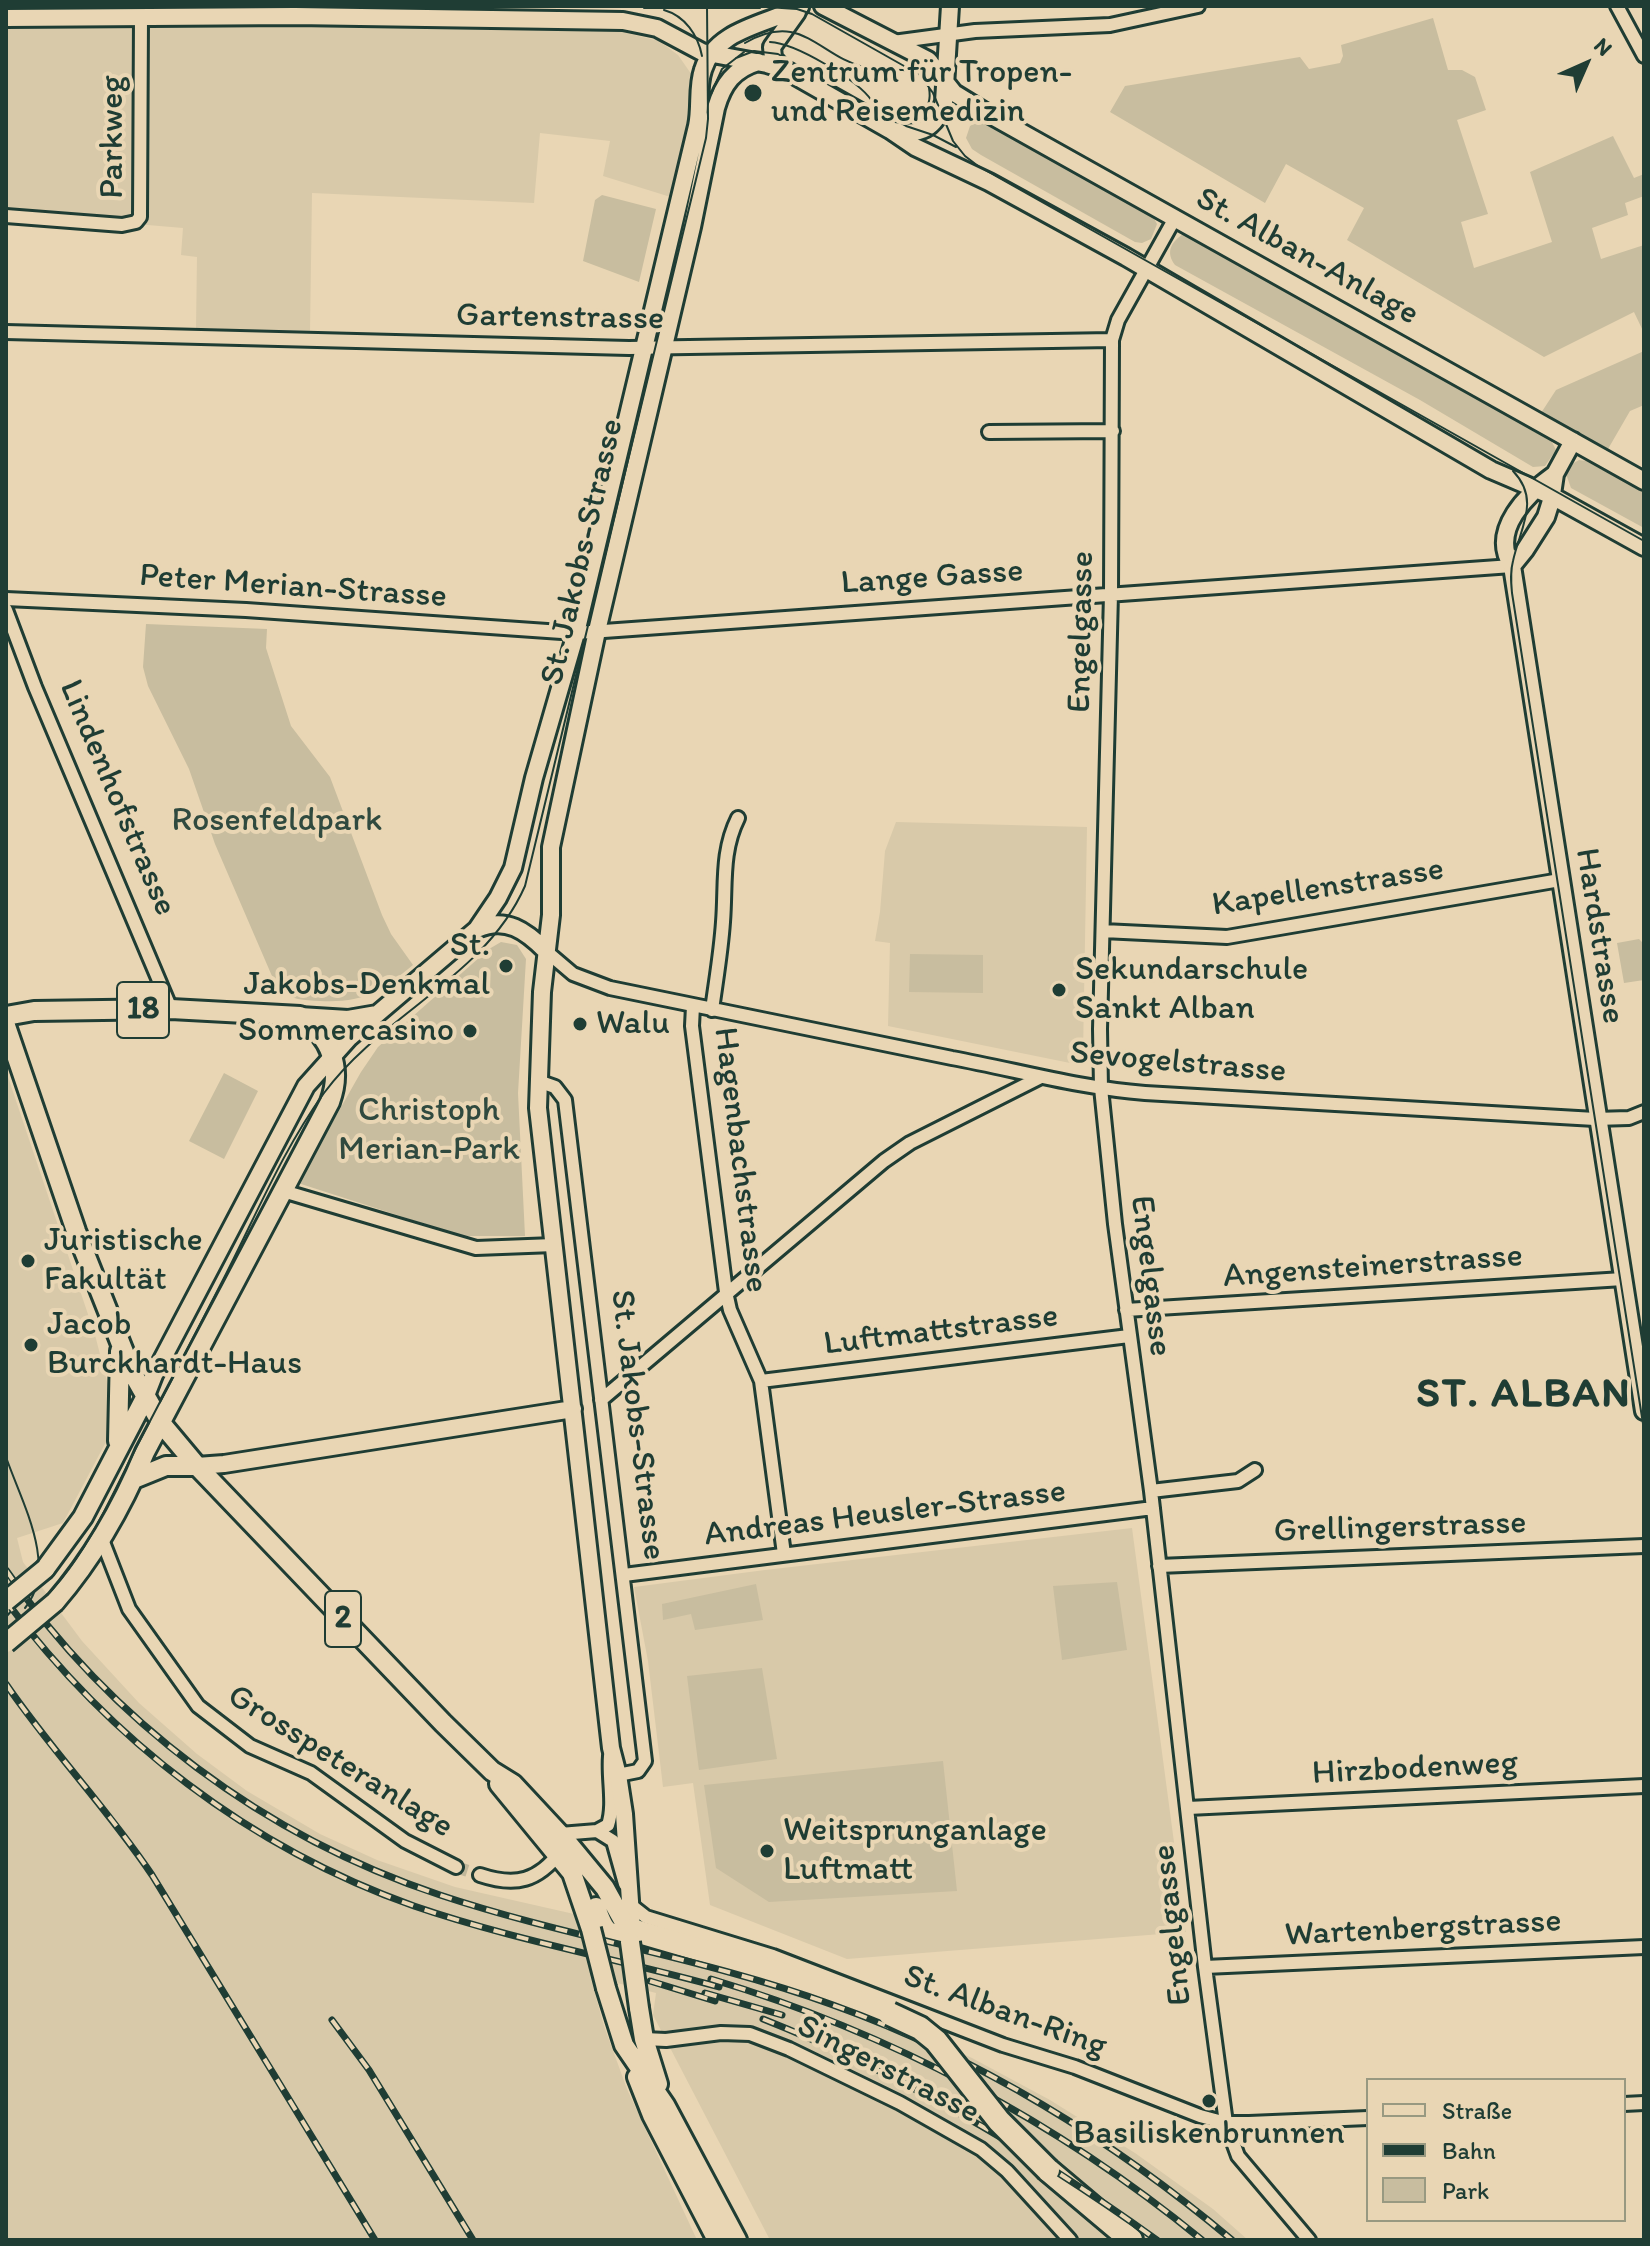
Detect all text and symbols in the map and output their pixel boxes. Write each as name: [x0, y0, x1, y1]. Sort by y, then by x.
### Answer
north arrow: [1546, 24, 1626, 104]
text: N: [1589, 32, 1618, 61]
place label: Zentrum für Tropen- und Reisemedizin: [771, 53, 1072, 132]
street label: Parkweg: [93, 75, 133, 199]
marker: Zentrum für Tropen- und Reisemedizin: [742, 82, 764, 104]
street label: St. Alban-Anlage: [1188, 179, 1426, 335]
street label: Gartenstrasse: [456, 296, 664, 340]
street label: St. Jakobs-Strasse: [533, 415, 633, 689]
street label: Lange Gasse: [839, 551, 1025, 605]
street label: Engelgasse: [1060, 551, 1104, 713]
street label: Peter Merian-Strasse: [138, 556, 448, 618]
street label: Lindenhofstrasse: [49, 674, 185, 922]
park label: Rosenfeldpark: [172, 801, 382, 841]
street label: Hardstrasse: [1565, 845, 1633, 1027]
street label: Kapellenstrasse: [1209, 850, 1447, 926]
place label: St. Jakobs-Denkmal: [244, 926, 490, 1006]
place label: Sekundarschule Sankt Alban: [1075, 950, 1308, 1030]
marker: St. Jakobs-Denkmal: [497, 957, 515, 975]
marker: Sekundarschule Sankt Alban: [1050, 981, 1068, 999]
road number: 18: [117, 982, 169, 1038]
place label: Walu: [596, 1004, 670, 1044]
place label: Sommercasino: [238, 1011, 454, 1051]
marker: Walu: [571, 1015, 589, 1033]
marker: Sommercasino: [461, 1022, 479, 1040]
street label: Hagenbachstrasse: [703, 1025, 777, 1295]
street label: Sevogelstrasse: [1068, 1033, 1288, 1093]
park label: Christoph Merian-Park: [338, 1091, 520, 1170]
street label: Engelgasse: [1120, 1193, 1180, 1359]
place label: Juristische Fakultät: [44, 1221, 203, 1300]
street label: Angensteinerstrasse: [1222, 1236, 1524, 1298]
marker: Juristische Fakultät: [19, 1252, 37, 1270]
street label: St. Jakobs-Strasse: [600, 1288, 674, 1562]
street label: Luftmattstrasse: [821, 1296, 1061, 1366]
place label: Jacob Burckhardt-Haus: [47, 1305, 302, 1384]
marker: Jacob Burckhardt-Haus: [22, 1336, 40, 1354]
district label: ST. ALBAN: [1417, 1370, 1631, 1420]
street label: Andreas Heusler-Strasse: [702, 1472, 1068, 1556]
street label: Grellingerstrasse: [1273, 1503, 1527, 1553]
road number: 2: [325, 1591, 361, 1647]
street label: Grosspeteranlage: [220, 1676, 460, 1848]
street label: Hirzbodenweg: [1311, 1743, 1519, 1795]
place label: Weitsprunganlage Luftmatt: [783, 1811, 1047, 1890]
marker: Weitsprunganlage Luftmatt: [758, 1842, 776, 1860]
street label: Engelgasse: [1144, 1842, 1202, 2008]
street label: Wartenbergstrasse: [1284, 1901, 1562, 1957]
street label: St. Alban-Ring: [898, 1956, 1112, 2068]
street label: Singerstrasse: [790, 2007, 986, 2133]
legend: [1366, 2078, 1626, 2222]
marker: Basiliskenbrunnen: [1200, 2092, 1218, 2110]
text: Straße: [1442, 2096, 1512, 2125]
place label: Basiliskenbrunnen: [1073, 2114, 1345, 2154]
text: Bahn: [1442, 2136, 1496, 2165]
text: Park: [1442, 2176, 1489, 2205]

